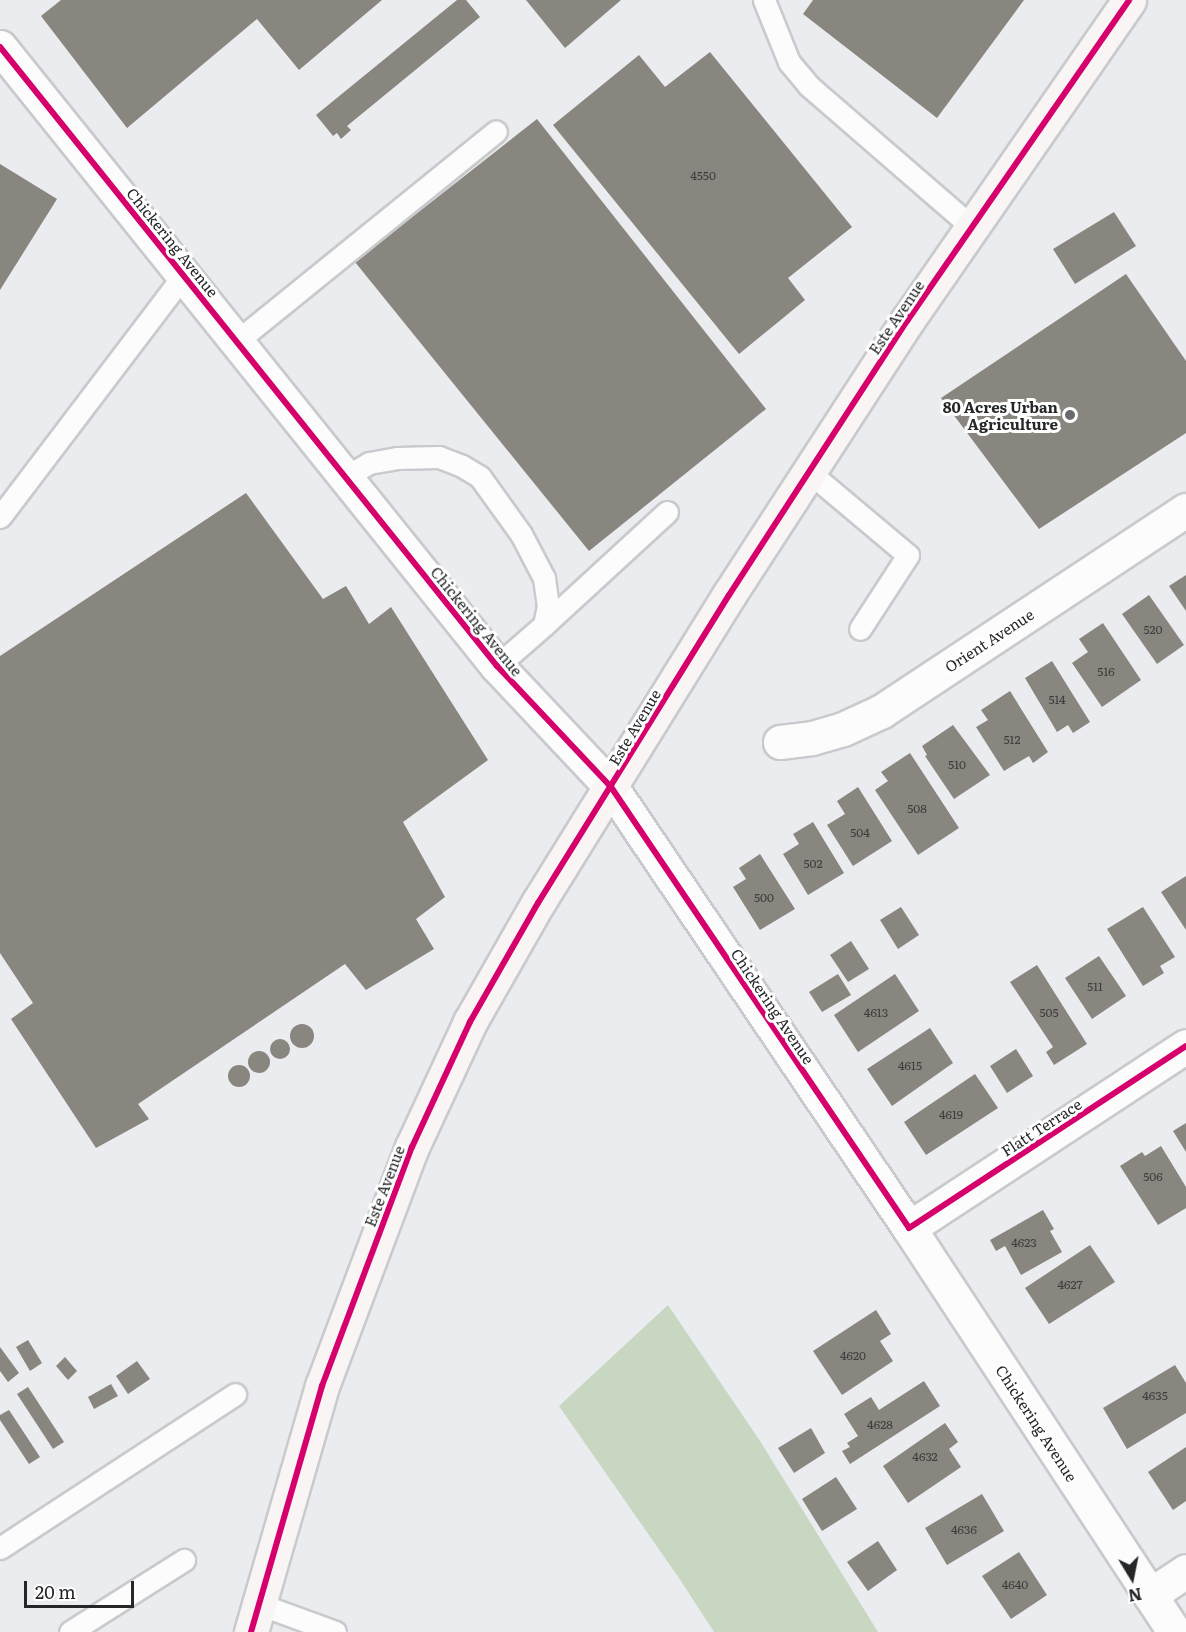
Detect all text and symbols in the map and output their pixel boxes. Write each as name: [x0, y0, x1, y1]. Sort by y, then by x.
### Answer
house number: 4550: [690, 169, 716, 183]
street label: Chickering Avenue: [123, 184, 223, 300]
street label: Este Avenue: [865, 276, 927, 358]
place label: 80 Acres Urban Agriculture: [943, 397, 1058, 432]
marker: 80 Acres Urban Agriculture: [1063, 408, 1077, 422]
street label: Chickering Avenue: [427, 563, 527, 679]
street label: Orient Avenue: [941, 605, 1037, 675]
house number: 520: [1144, 623, 1162, 637]
house number: 516: [1097, 665, 1115, 679]
street label: Este Avenue: [604, 686, 664, 768]
house number: 514: [1048, 693, 1066, 707]
house number: 512: [1003, 733, 1021, 747]
house number: 510: [948, 758, 966, 772]
house number: 508: [907, 802, 927, 816]
house number: 504: [850, 826, 870, 840]
house number: 502: [804, 857, 822, 871]
house number: 500: [754, 891, 774, 905]
street label: Chickering Avenue: [728, 945, 818, 1067]
house number: 511: [1087, 980, 1103, 994]
house number: 4613: [864, 1006, 888, 1020]
house number: 505: [1039, 1006, 1059, 1020]
house number: 4615: [898, 1059, 922, 1073]
street label: Flatt Terrace: [998, 1094, 1084, 1160]
house number: 4619: [939, 1108, 963, 1122]
street label: Este Avenue: [360, 1143, 408, 1229]
house number: 506: [1143, 1170, 1163, 1184]
house number: 4623: [1011, 1236, 1037, 1250]
house number: 4627: [1057, 1278, 1083, 1292]
house number: 4620: [840, 1349, 866, 1363]
street label: Chickering Avenue: [993, 1361, 1081, 1485]
house number: 4635: [1142, 1389, 1168, 1403]
house number: 4628: [867, 1418, 893, 1432]
house number: 4632: [912, 1450, 938, 1464]
house number: 4636: [951, 1523, 977, 1537]
north arrow: [1102, 1548, 1162, 1608]
scale bar: [27, 1569, 136, 1607]
text: 20 m: [35, 1578, 76, 1605]
house number: 4640: [1002, 1578, 1028, 1592]
text: N: [1126, 1583, 1144, 1609]

